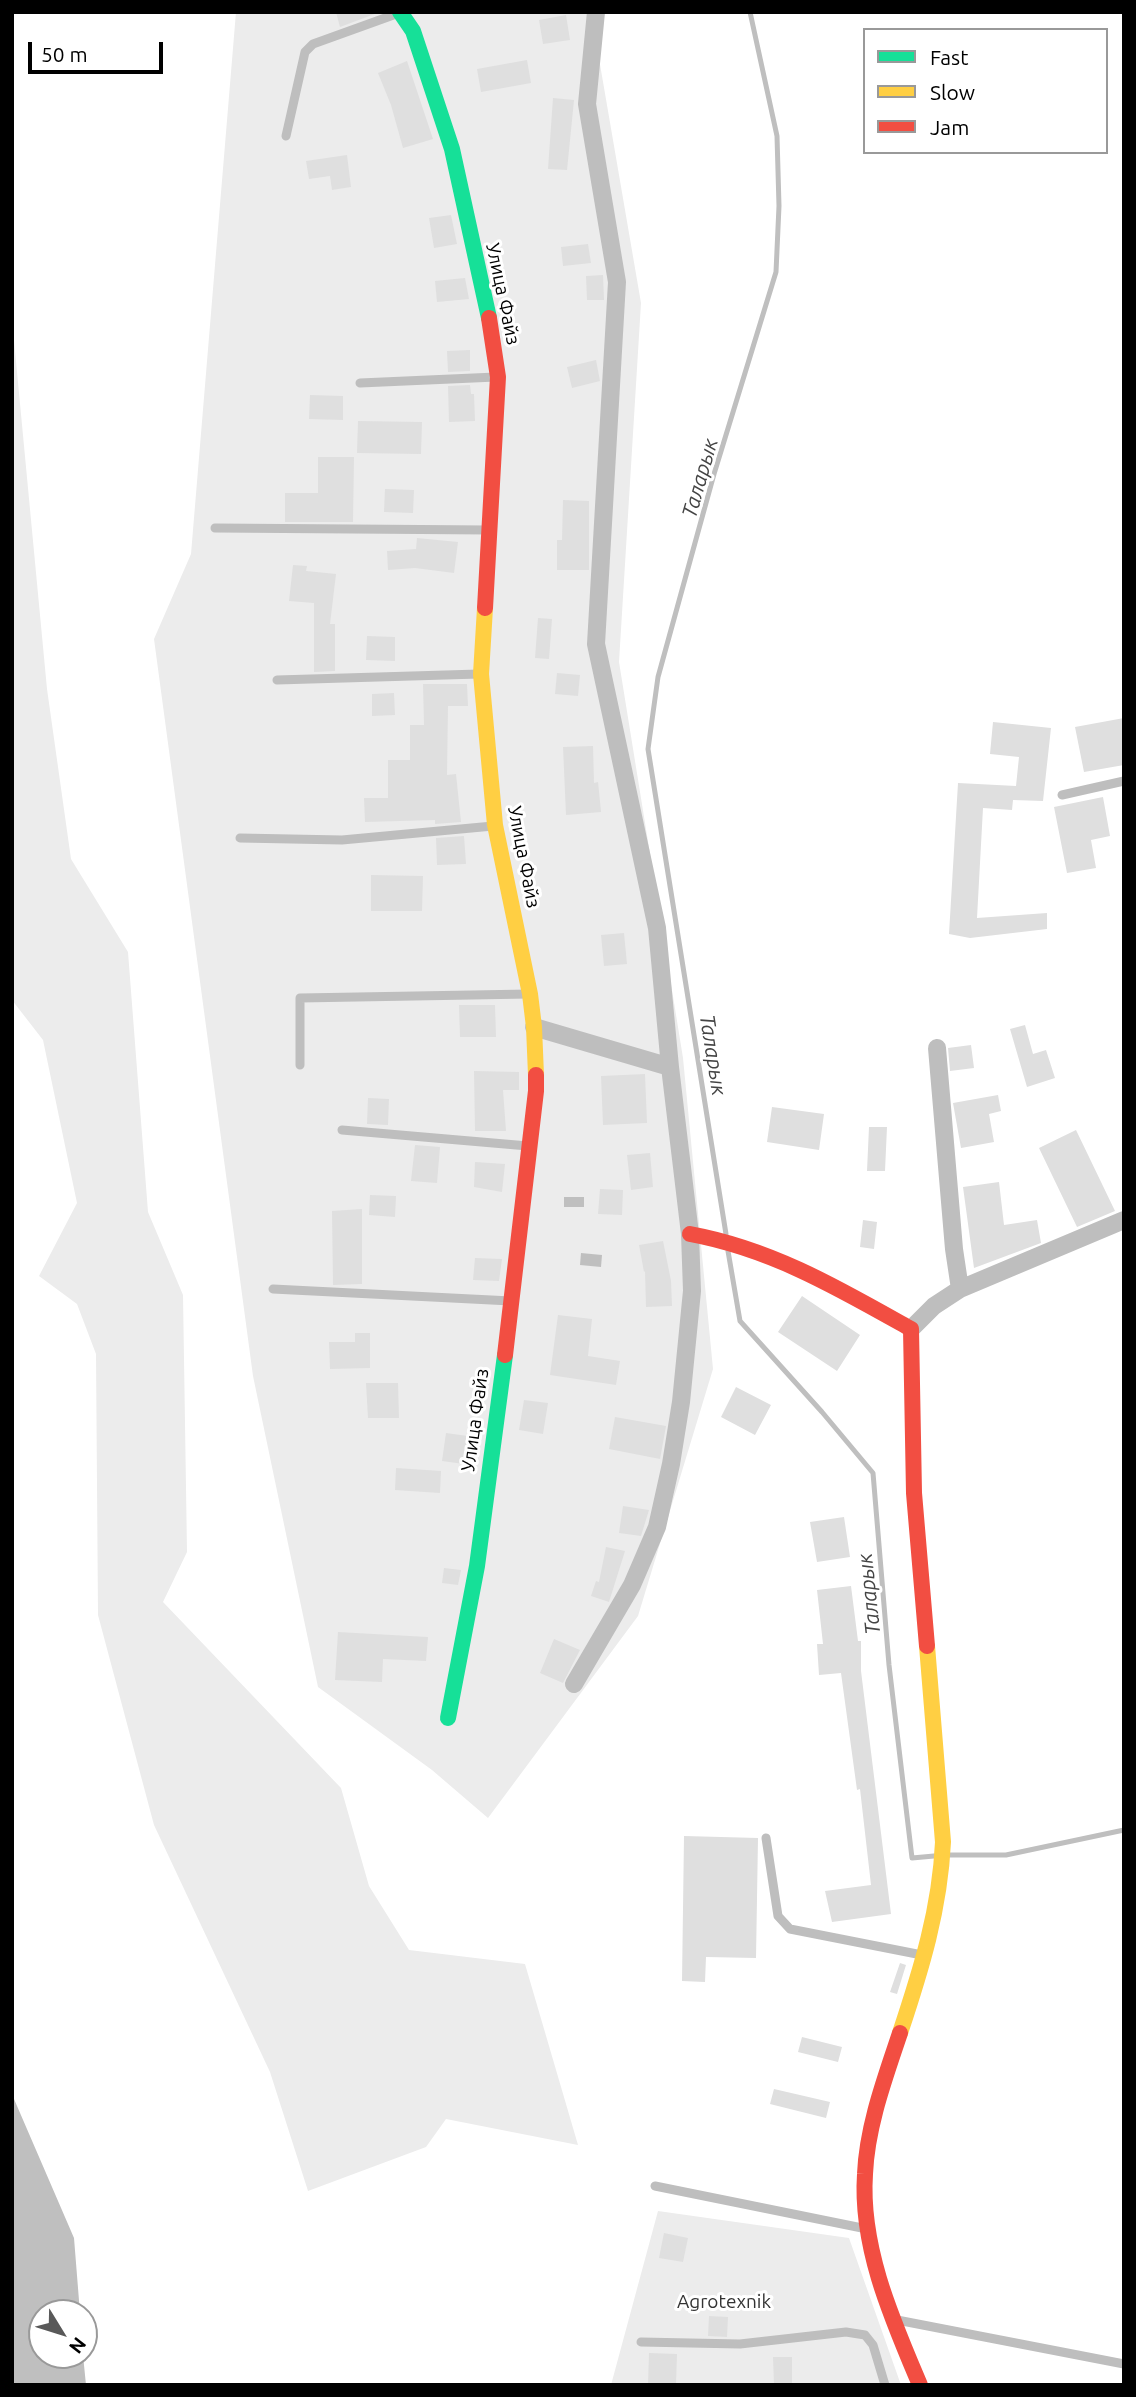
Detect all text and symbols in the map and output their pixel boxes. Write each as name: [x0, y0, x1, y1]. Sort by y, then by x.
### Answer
scale bar: [32, 28, 166, 72]
legend: [863, 28, 1108, 154]
text: 50 m: [41, 42, 88, 66]
text: Fast: [930, 45, 968, 69]
text: Slow: [930, 80, 975, 104]
text: Jam: [930, 115, 969, 139]
street label: Улица Файз: [481, 241, 525, 347]
water label: Таларык: [677, 435, 723, 521]
street label: Улица Файз: [503, 804, 545, 910]
water label: Таларык: [694, 1013, 732, 1097]
street label: Улица Файз: [457, 1367, 493, 1473]
water label: Таларык: [852, 1552, 886, 1636]
park label: Agrotexnik: [677, 2291, 771, 2313]
north arrow: [28, 2299, 98, 2369]
text: N: [65, 2333, 91, 2358]

